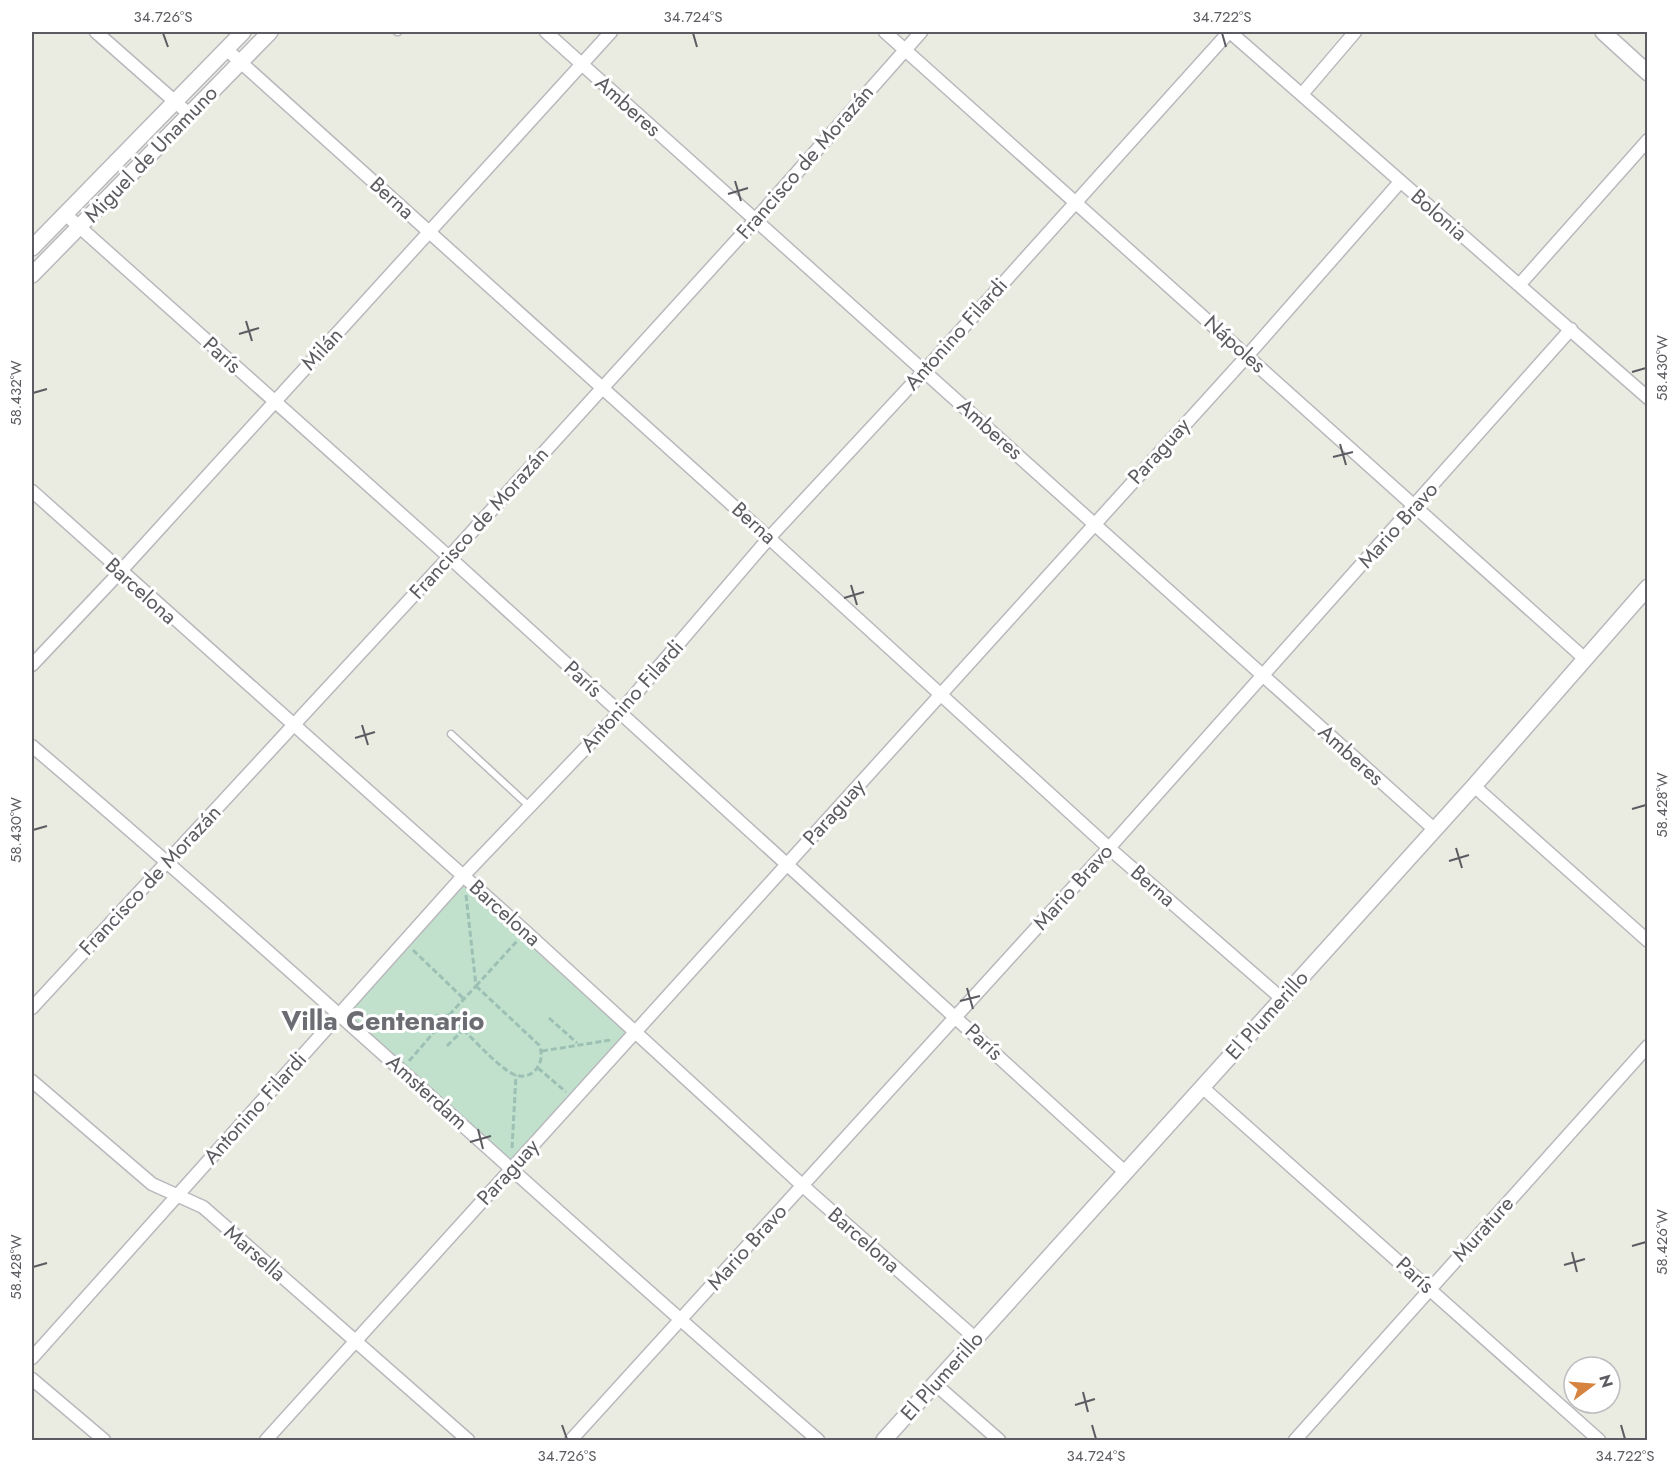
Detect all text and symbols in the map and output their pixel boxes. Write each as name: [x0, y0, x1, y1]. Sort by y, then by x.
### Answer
text: 34.726°S: [134, 6, 192, 28]
text: 34.724°S: [664, 6, 722, 28]
text: 34.722°S: [1193, 6, 1251, 28]
street label: Amberes: [589, 68, 667, 144]
street label: Francisco de Morazán: [729, 78, 881, 246]
street label: Miguel de Unamuno: [77, 79, 225, 229]
street label: Berna: [363, 170, 421, 226]
street label: Bolonia: [1404, 182, 1474, 248]
street label: Antonino Filardi: [897, 271, 1015, 397]
street label: Nápoles: [1197, 308, 1273, 380]
street label: Milán: [294, 321, 350, 377]
street label: París: [196, 330, 248, 380]
text: 58.430°W: [1651, 335, 1673, 401]
text: 58.432°W: [5, 360, 27, 426]
street label: Amberes: [951, 391, 1029, 467]
street label: Paraguay: [1121, 410, 1198, 491]
street label: Francisco de Morazán: [402, 440, 556, 606]
street label: Mario Bravo: [1351, 475, 1445, 575]
street label: Berna: [725, 495, 783, 551]
street label: Barcelona: [99, 551, 183, 631]
street label: Antonino Filardi: [573, 633, 691, 759]
street label: París: [557, 654, 609, 704]
street label: Amberes: [1312, 717, 1390, 793]
street label: Paraguay: [796, 771, 873, 852]
text: 58.428°W: [1651, 772, 1673, 838]
text: 58.430°W: [5, 797, 27, 863]
street label: Francisco de Morazán: [72, 798, 228, 962]
street label: Mario Bravo: [1026, 837, 1120, 937]
street label: Berna: [1124, 858, 1182, 914]
street label: Barcelona: [463, 873, 547, 953]
street label: El Plumerillo: [1219, 964, 1315, 1066]
district label: Villa Centenario: [280, 1001, 485, 1040]
street label: París: [958, 1017, 1010, 1067]
street label: Antonino Filardi: [196, 1045, 314, 1171]
street label: Amsterdam: [380, 1047, 474, 1137]
street label: Paraguay: [470, 1131, 547, 1212]
street label: Murature: [1445, 1189, 1521, 1268]
street label: Mario Bravo: [700, 1197, 794, 1297]
street label: Barcelona: [821, 1200, 907, 1280]
text: 58.426°W: [1651, 1209, 1673, 1275]
street label: Marsella: [217, 1218, 293, 1288]
text: 58.428°W: [5, 1234, 27, 1300]
street label: París: [1389, 1250, 1441, 1300]
street label: El Plumerillo: [894, 1325, 990, 1427]
north arrow: [1562, 1355, 1622, 1415]
text: N: [1593, 1372, 1619, 1390]
text: 34.726°S: [538, 1445, 596, 1467]
text: 34.724°S: [1067, 1445, 1125, 1467]
text: 34.722°S: [1596, 1445, 1654, 1467]

